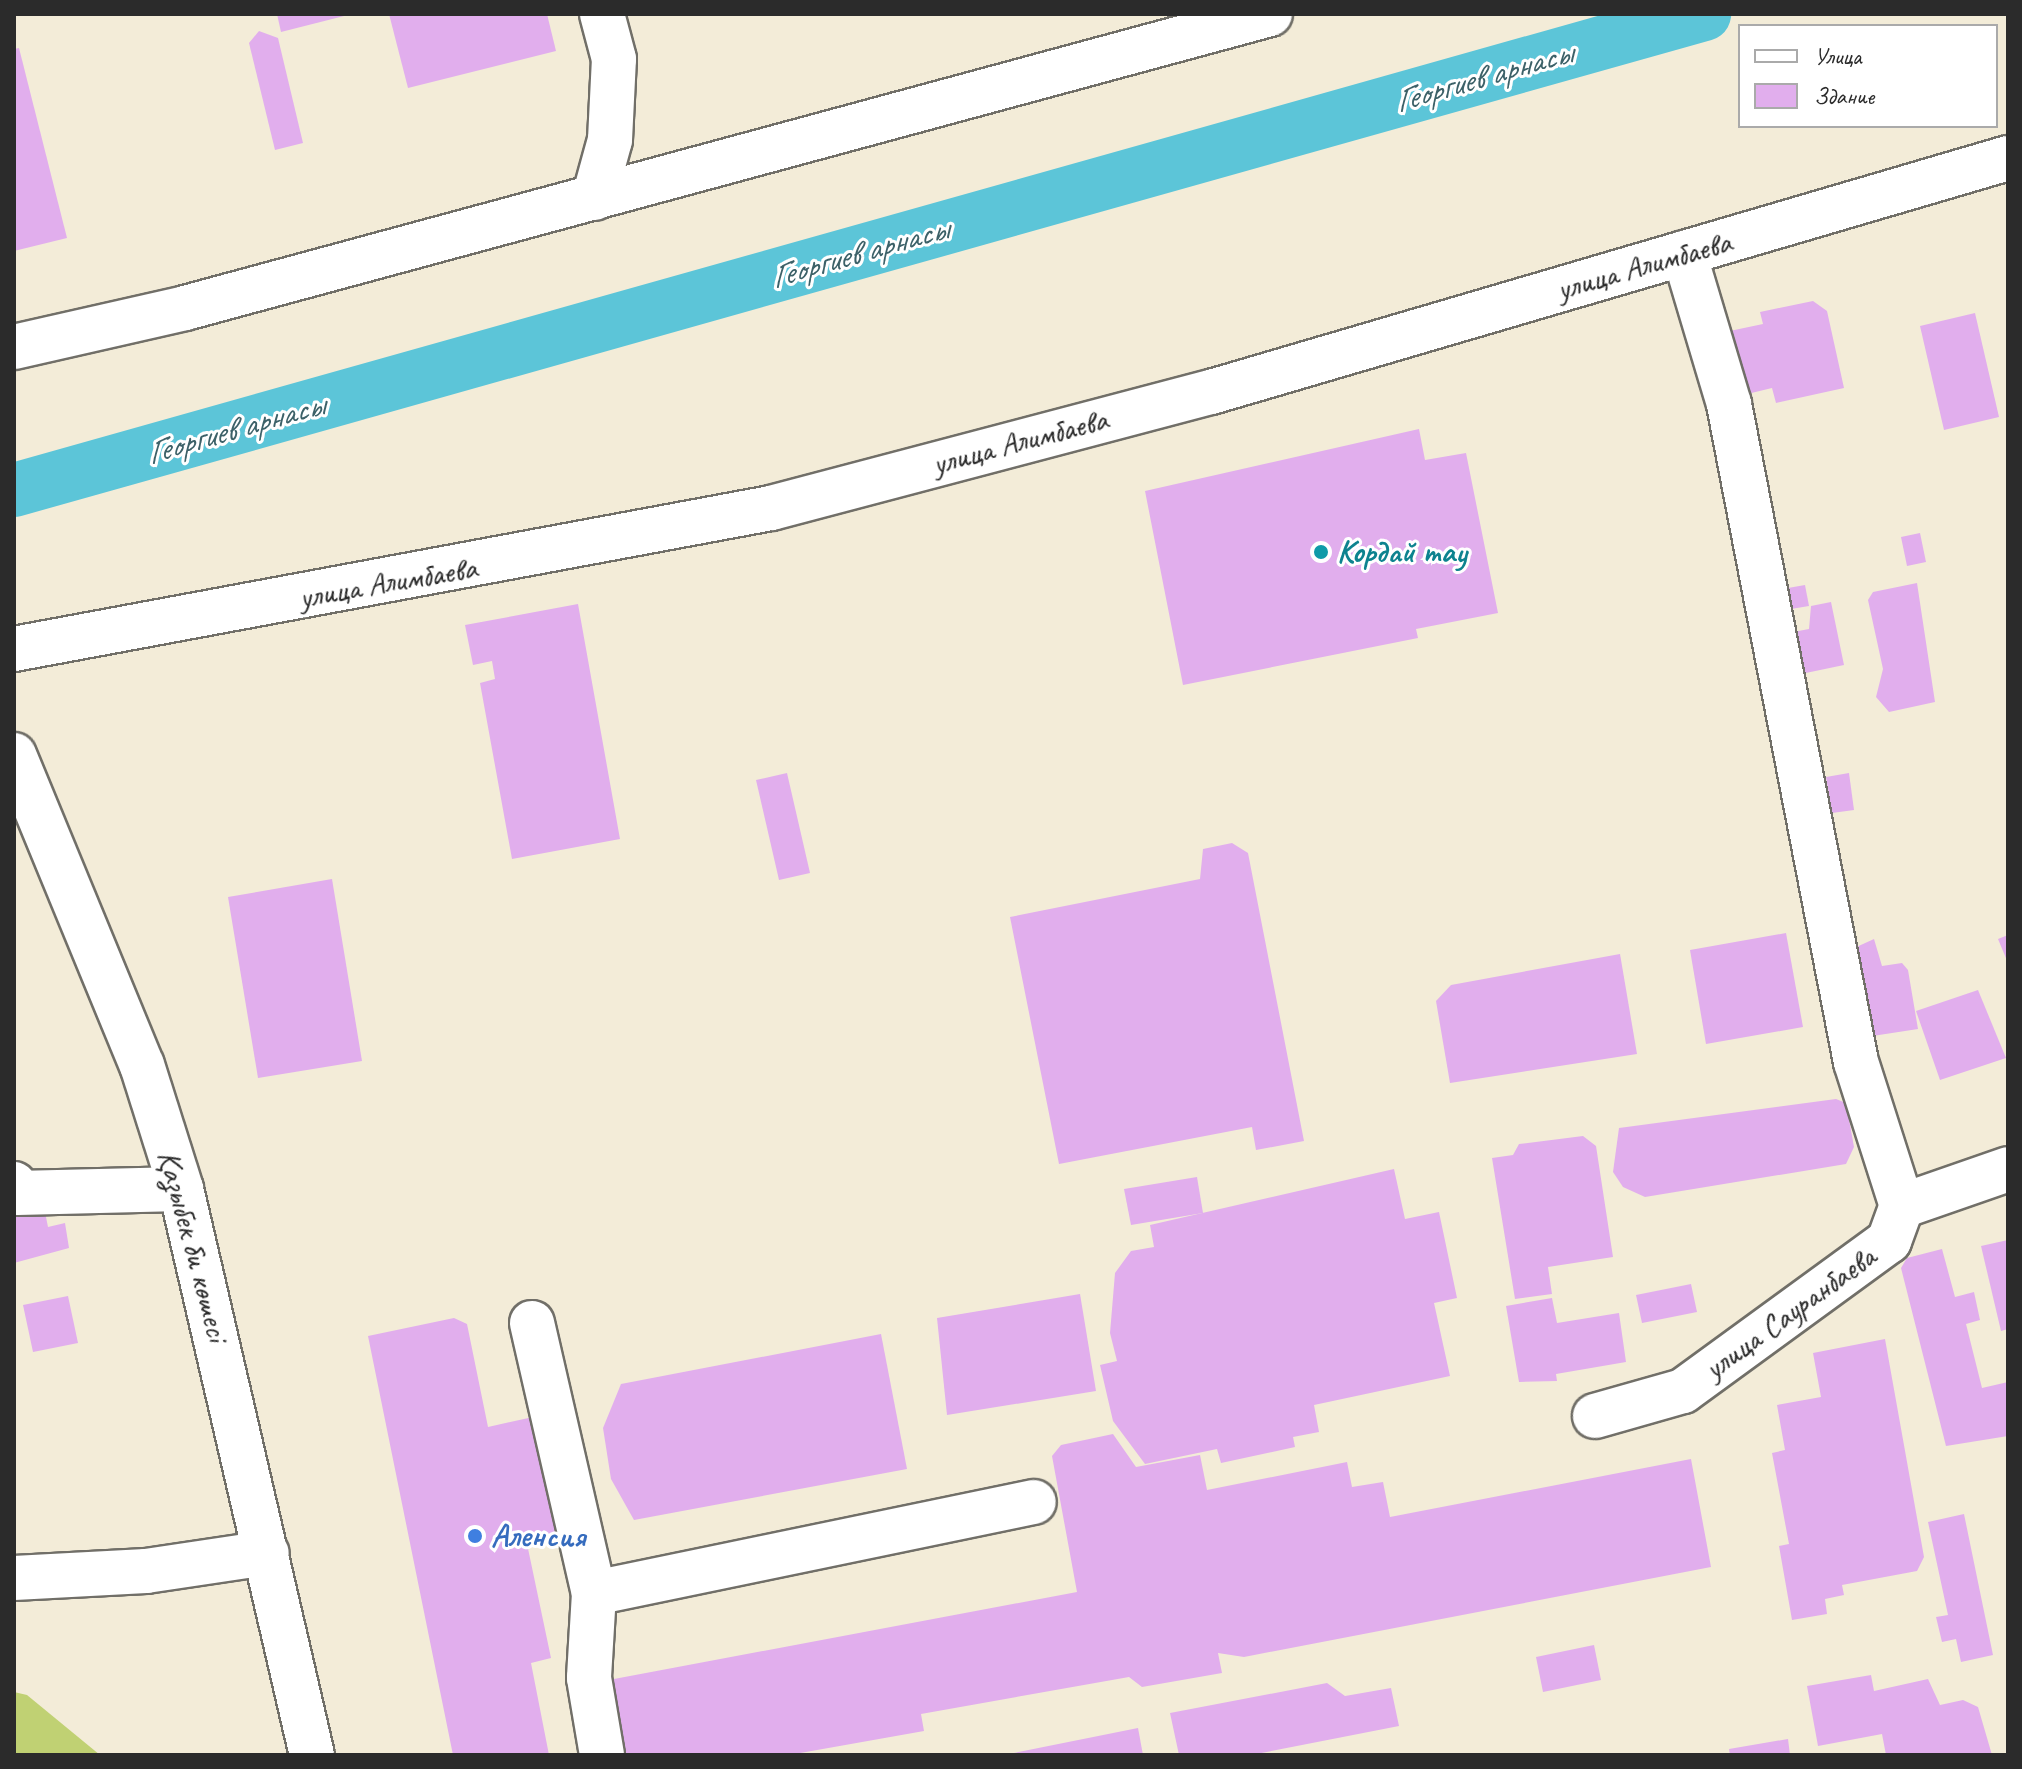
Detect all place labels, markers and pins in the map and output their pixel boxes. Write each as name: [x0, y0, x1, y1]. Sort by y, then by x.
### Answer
place label: Кордай тау: [1337, 533, 1467, 571]
marker: Кордай тау: [1312, 543, 1330, 561]
place label: Аленсия: [491, 1517, 585, 1555]
marker: Аленсия: [466, 1527, 484, 1545]

